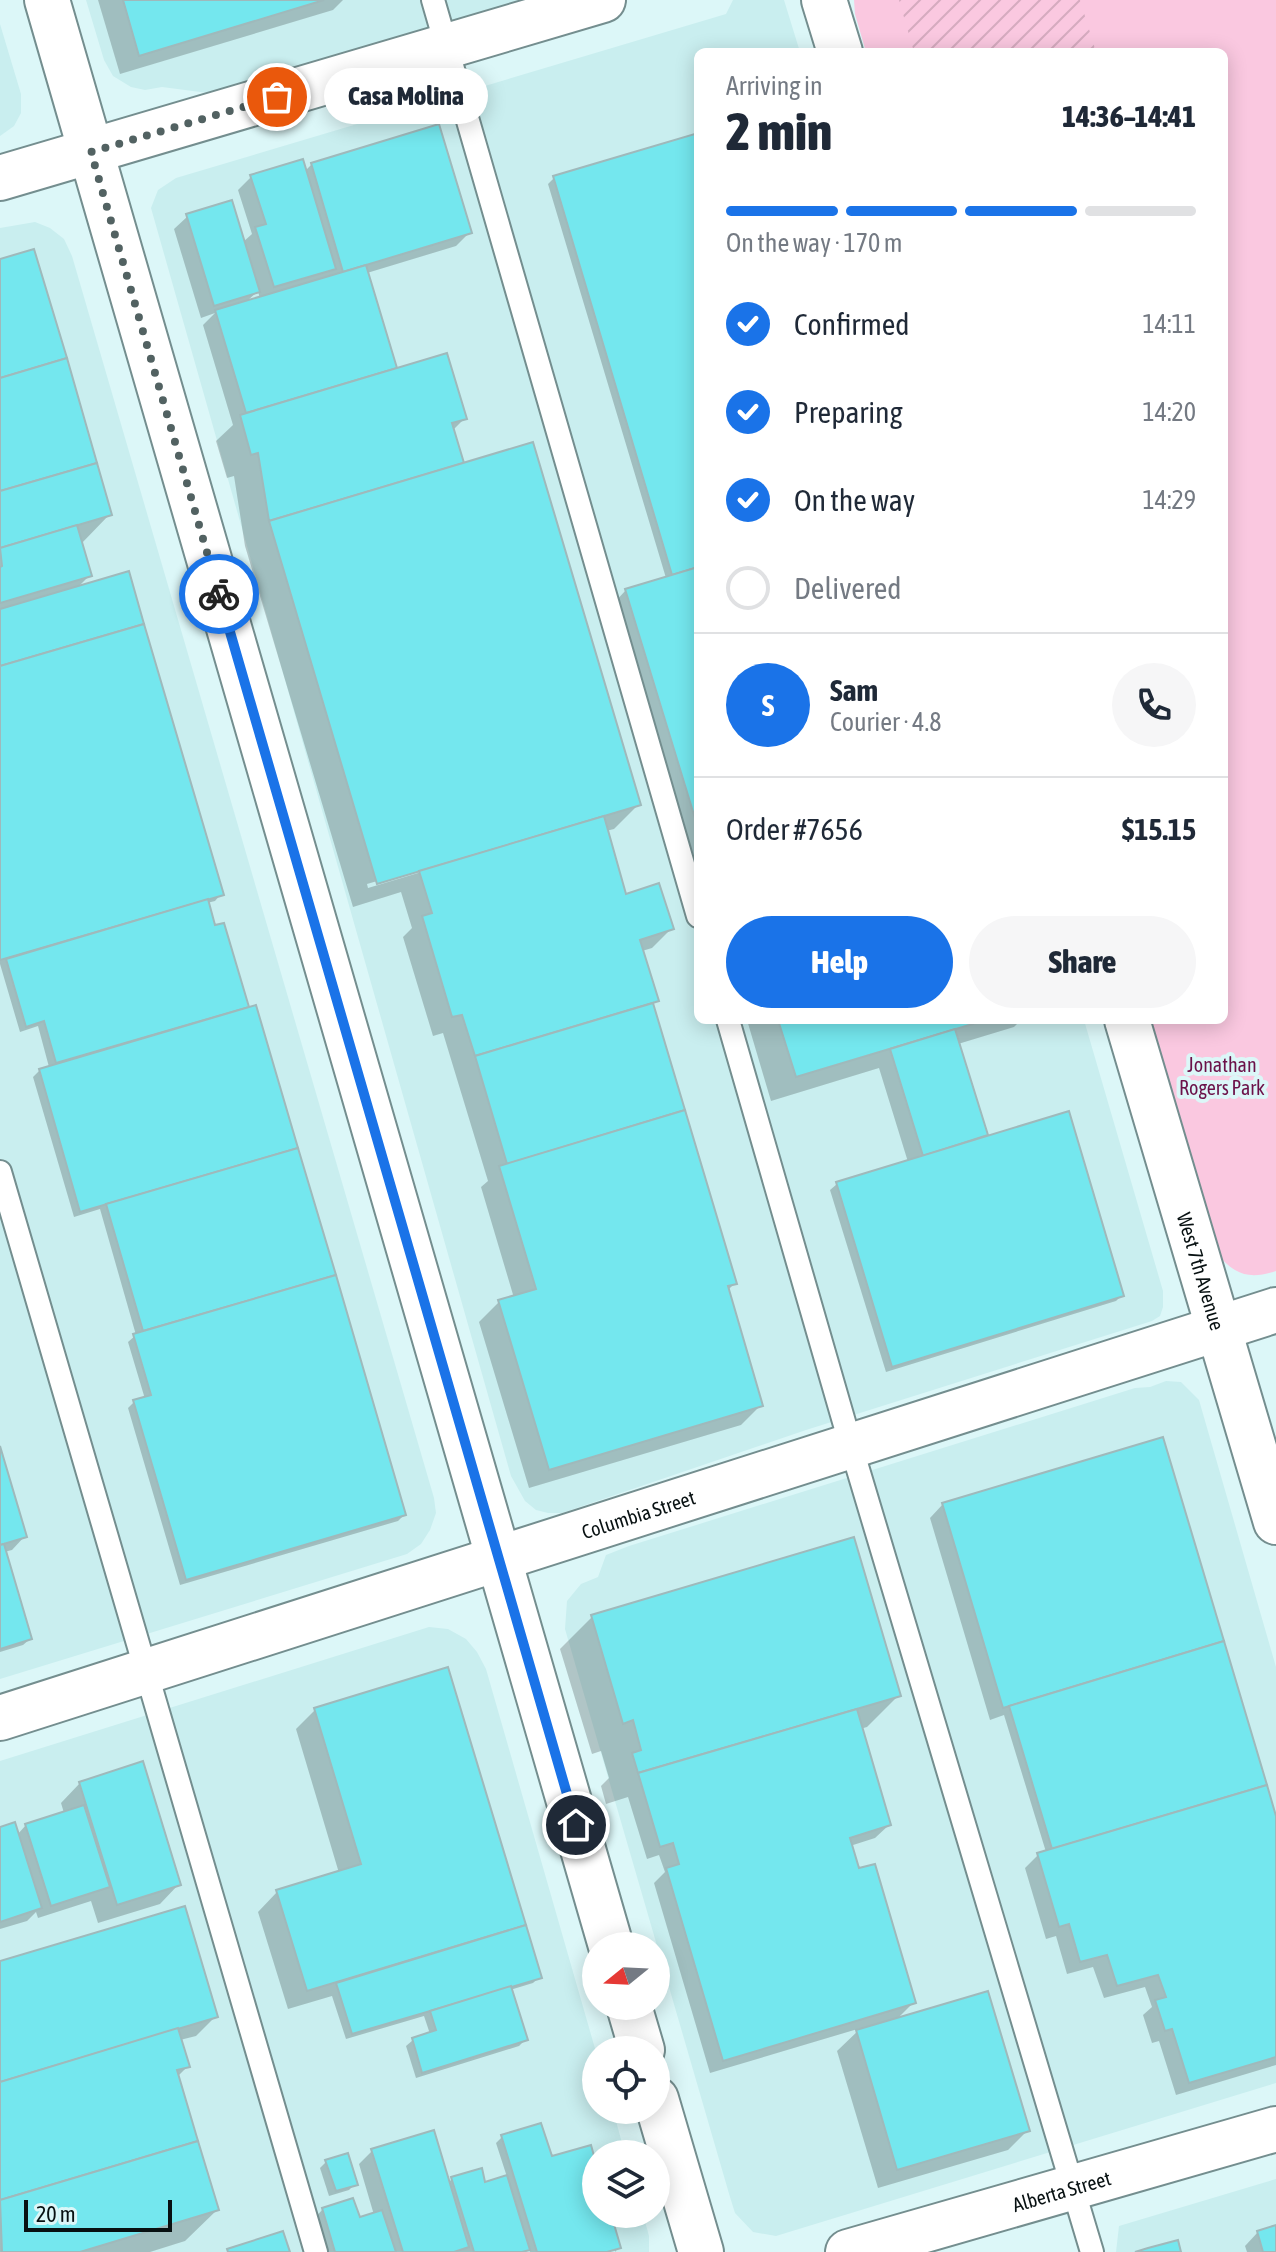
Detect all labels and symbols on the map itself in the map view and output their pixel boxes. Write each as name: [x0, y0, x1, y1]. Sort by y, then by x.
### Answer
pin: [243, 63, 311, 131]
callout: Casa Molina: [325, 69, 489, 125]
courier: [179, 554, 259, 634]
park label: Jonathan Rogers Park: [1179, 1053, 1265, 1099]
street label: West 7th Avenue: [1173, 1210, 1230, 1333]
street label: Columbia Street: [579, 1485, 698, 1543]
pin: [542, 1791, 610, 1859]
north arrow: [582, 1932, 670, 2020]
street label: Alberta Street: [1010, 2166, 1113, 2216]
scale bar: [24, 2196, 172, 2232]

